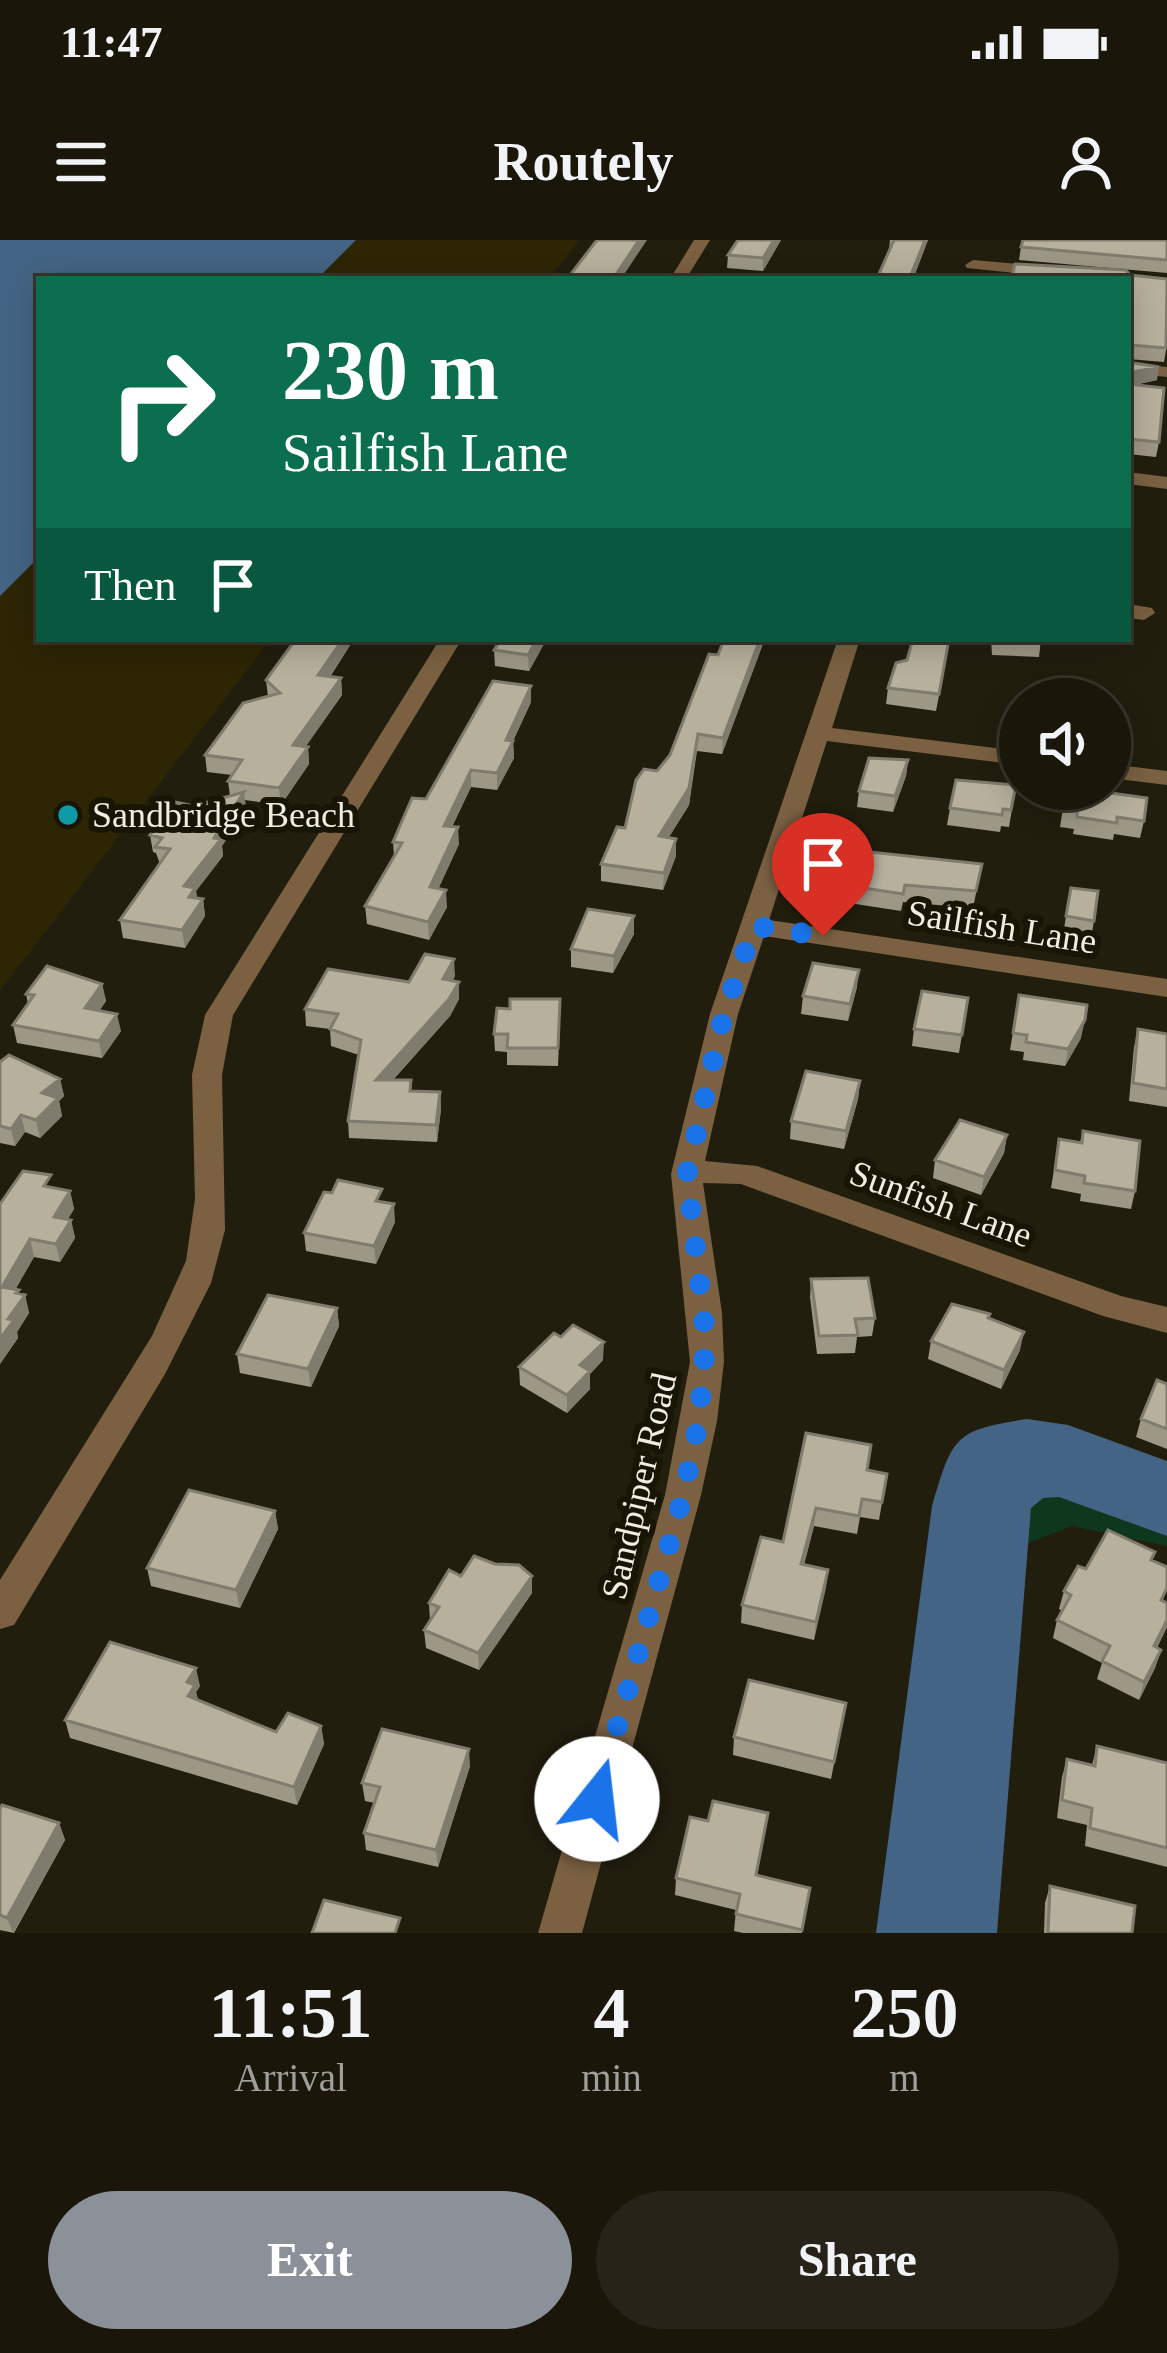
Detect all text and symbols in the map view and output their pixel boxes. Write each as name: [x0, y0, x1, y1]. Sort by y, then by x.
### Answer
text: 11:47: [60, 17, 163, 67]
icon: menu: [48, 129, 114, 195]
icon: person: [1053, 129, 1119, 195]
text: Routely: [494, 132, 673, 192]
icon: right: [84, 324, 240, 480]
text: 230 m: [282, 324, 499, 417]
text: Sailfish Lane: [282, 423, 568, 483]
icon: arrive: [200, 552, 266, 618]
text: Then: [84, 560, 176, 610]
map controls: [999, 678, 1131, 810]
button: sound: [999, 678, 1131, 810]
place label: Sandbridge Beach: [92, 795, 355, 835]
marker: Sandbridge Beach: [55, 802, 81, 828]
pin: [772, 813, 874, 936]
icon: arrive: [790, 831, 856, 897]
street label: Sailfish Lane: [905, 892, 1099, 962]
street label: Sunfish Lane: [844, 1153, 1038, 1255]
street label: Sandpiper Road: [594, 1369, 684, 1603]
position arrow: [534, 1736, 660, 1862]
text: 11:51: [209, 1973, 373, 2053]
text: 4: [594, 1973, 630, 2053]
text: 250: [850, 1973, 958, 2053]
text: Arrival: [234, 2056, 347, 2099]
text: min: [581, 2056, 642, 2099]
text: m: [889, 2056, 920, 2099]
button: Exit: [48, 2191, 572, 2329]
button: Share: [596, 2191, 1119, 2329]

